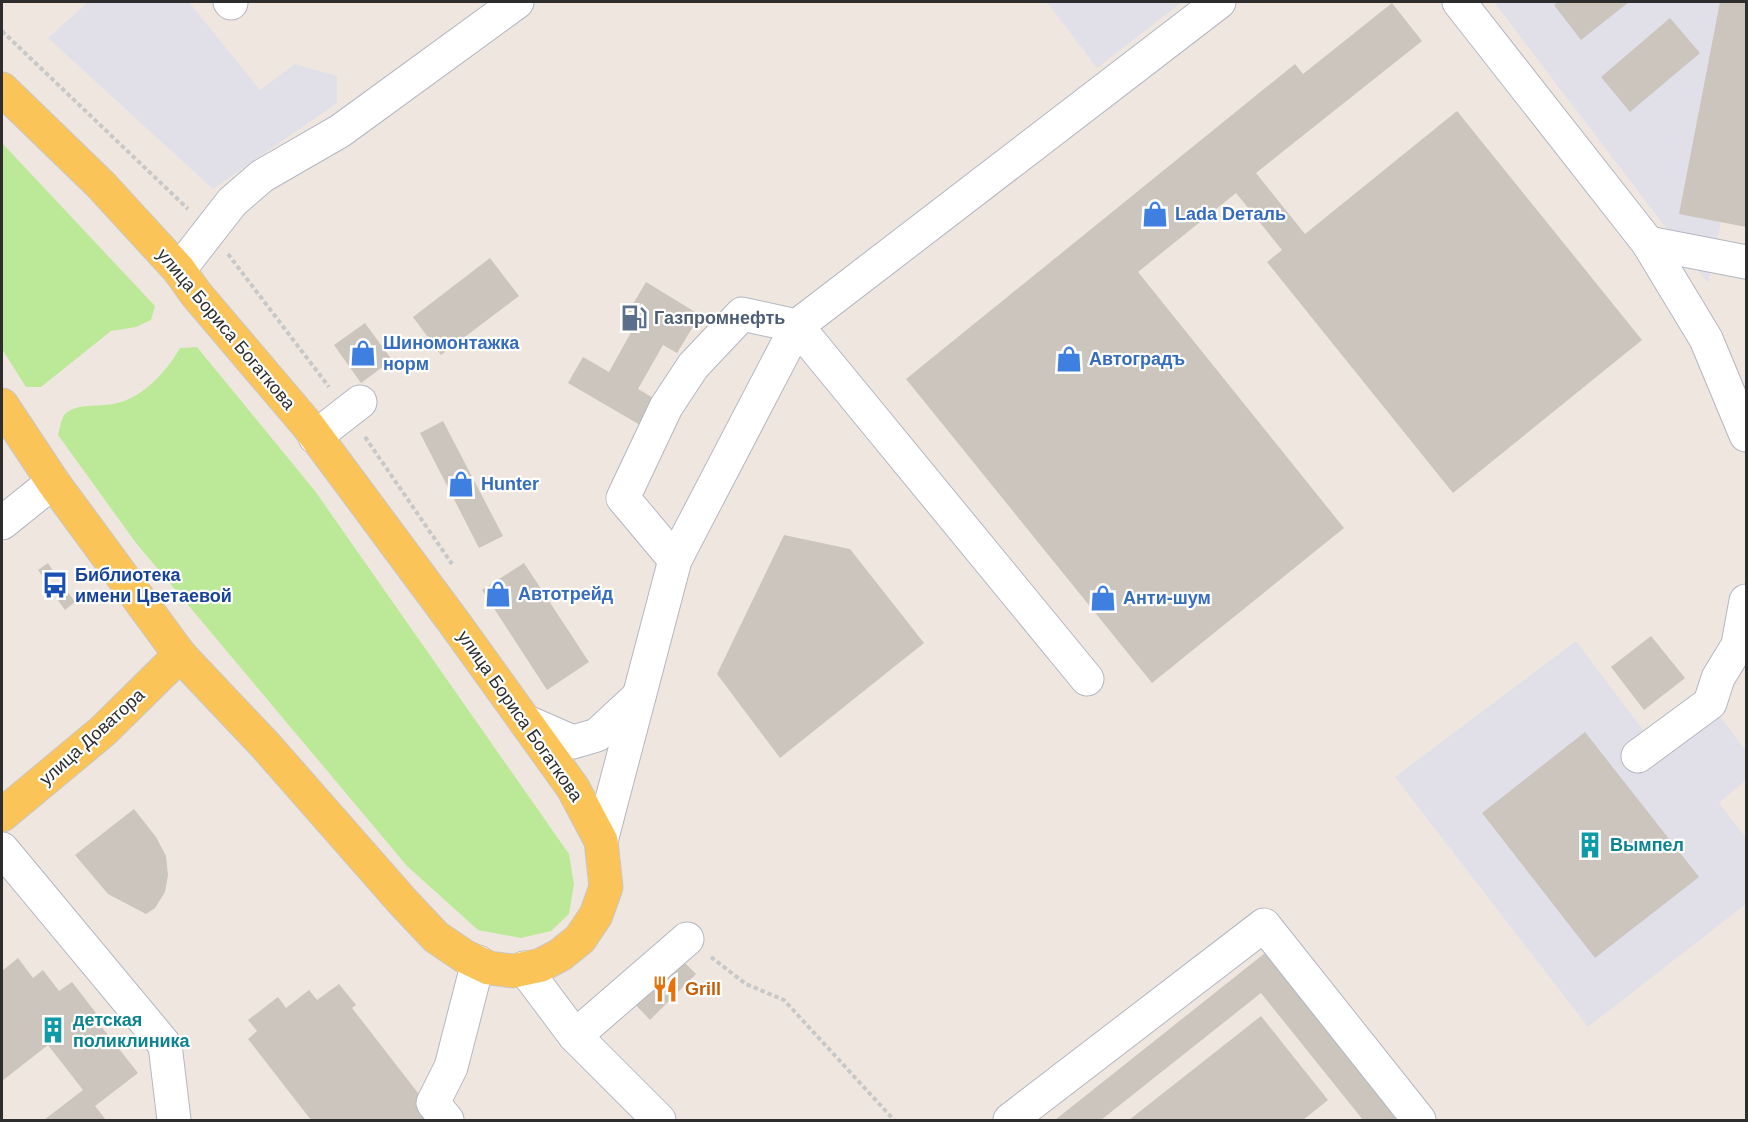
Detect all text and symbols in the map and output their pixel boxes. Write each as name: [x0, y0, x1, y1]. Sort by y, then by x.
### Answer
shop icon: Lada Dеталь: [1140, 199, 1170, 229]
place label: Lada Dеталь: [1175, 204, 1286, 224]
street label: улица Бориса Богаткова: [153, 245, 300, 414]
fuel station icon: Газпромнефть: [619, 303, 649, 333]
place label: Газпромнефть: [654, 308, 785, 328]
place label: Шиномонтажка норм: [383, 333, 520, 374]
shop icon: Шиномонтажка норм: [348, 338, 378, 368]
shop icon: Автоградъ: [1054, 344, 1084, 374]
place label: Автоградъ: [1089, 349, 1185, 369]
shop icon: Hunter: [446, 469, 476, 499]
place label: Hunter: [481, 474, 539, 494]
place label: Библиотека имени Цветаевой: [75, 565, 232, 606]
bus stop icon: Библиотека имени Цветаевой: [40, 570, 70, 600]
shop icon: Автотрейд: [483, 579, 513, 609]
shop icon: Анти-шум: [1088, 583, 1118, 613]
place label: Автотрейд: [518, 584, 614, 604]
place label: Анти-шум: [1123, 588, 1211, 608]
street label: улица Бориса Богаткова: [453, 627, 587, 806]
street label: улица Доватора: [36, 684, 149, 789]
building icon: Вымпел: [1575, 830, 1605, 860]
place label: Вымпел: [1610, 835, 1684, 855]
restaurant icon: Grill: [650, 974, 680, 1004]
place label: Grill: [685, 979, 721, 999]
place label: детская поликлиника: [73, 1010, 191, 1051]
building icon: детская поликлиника: [38, 1015, 68, 1045]

